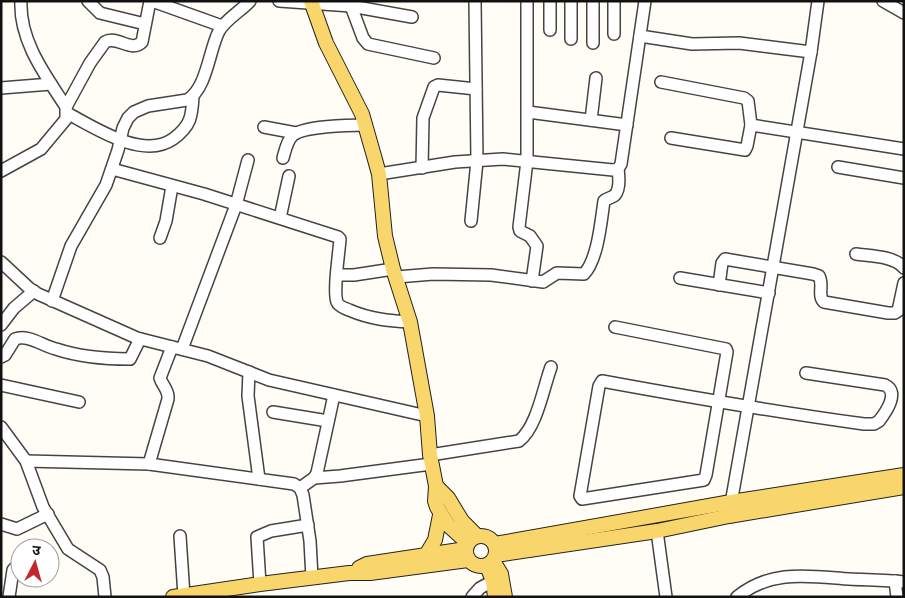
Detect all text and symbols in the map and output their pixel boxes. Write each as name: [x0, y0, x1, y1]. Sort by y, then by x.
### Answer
north arrow: [10, 538, 60, 588]
text: उ: [31, 541, 42, 560]

